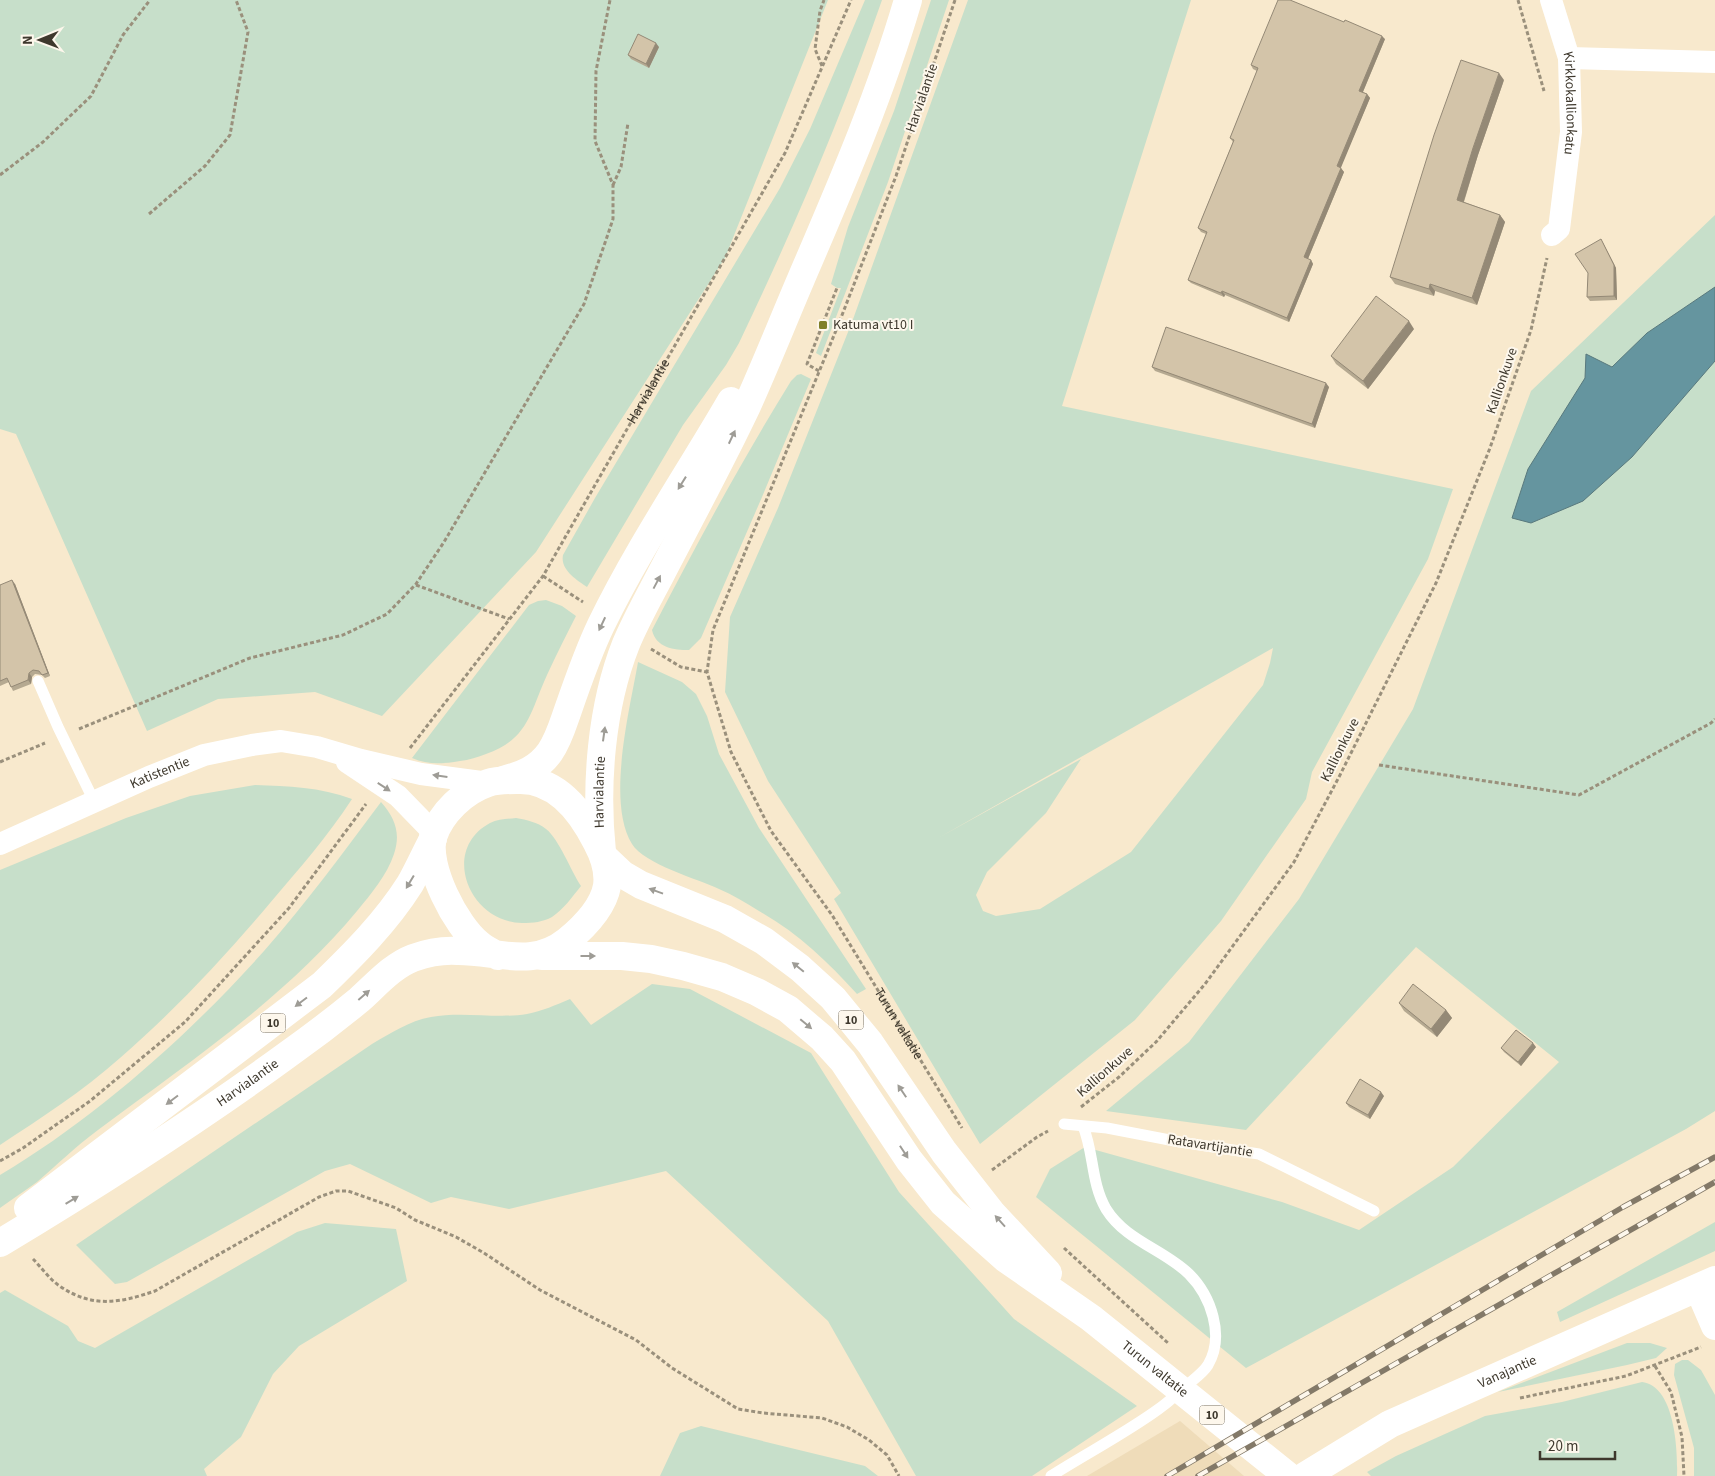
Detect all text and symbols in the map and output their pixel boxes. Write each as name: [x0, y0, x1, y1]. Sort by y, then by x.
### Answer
north arrow: [15, 15, 65, 65]
text: N: [18, 35, 38, 45]
street label: Kirkkokallionkatu: [1558, 49, 1581, 156]
street label: Harvialantie: [901, 61, 943, 135]
place label: Katuma vt10 I: [833, 315, 913, 335]
marker: Katuma vt10 I: [817, 319, 829, 331]
street label: Kallionkuve: [1481, 345, 1523, 417]
street label: Harvialantie: [622, 355, 675, 428]
one-way arrow: [727, 430, 736, 445]
one-way arrow: [677, 476, 686, 489]
one-way arrow: [653, 574, 661, 589]
one-way arrow: [598, 617, 606, 631]
street label: Kallionkuve: [1315, 715, 1365, 785]
one-way arrow: [600, 726, 608, 742]
street label: Katistentie: [127, 752, 193, 794]
street label: Harvialantie: [589, 755, 611, 829]
one-way arrow: [432, 772, 448, 780]
one-way arrow: [378, 782, 391, 792]
one-way arrow: [406, 875, 414, 890]
one-way arrow: [649, 886, 663, 894]
one-way arrow: [581, 952, 597, 960]
one-way arrow: [792, 962, 805, 973]
street label: Turun valtatie: [869, 984, 928, 1064]
one-way arrow: [357, 990, 370, 1001]
one-way arrow: [295, 996, 308, 1007]
road number: 10: [838, 1010, 864, 1030]
road number: 10: [260, 1014, 286, 1032]
one-way arrow: [799, 1018, 812, 1029]
street label: Kallionkuve: [1072, 1042, 1138, 1102]
street label: Harvialantie: [213, 1054, 283, 1112]
one-way arrow: [897, 1084, 907, 1098]
one-way arrow: [165, 1095, 179, 1105]
street label: Ratavartijantie: [1166, 1129, 1254, 1163]
one-way arrow: [899, 1145, 909, 1159]
one-way arrow: [65, 1195, 79, 1204]
one-way arrow: [994, 1215, 1005, 1228]
street label: Turun valtatie: [1117, 1336, 1193, 1402]
street label: Vanajantie: [1475, 1350, 1540, 1394]
road number: 10: [1200, 1406, 1224, 1424]
scale bar: [1540, 1428, 1615, 1460]
text: 20 m: [1548, 1436, 1578, 1457]

